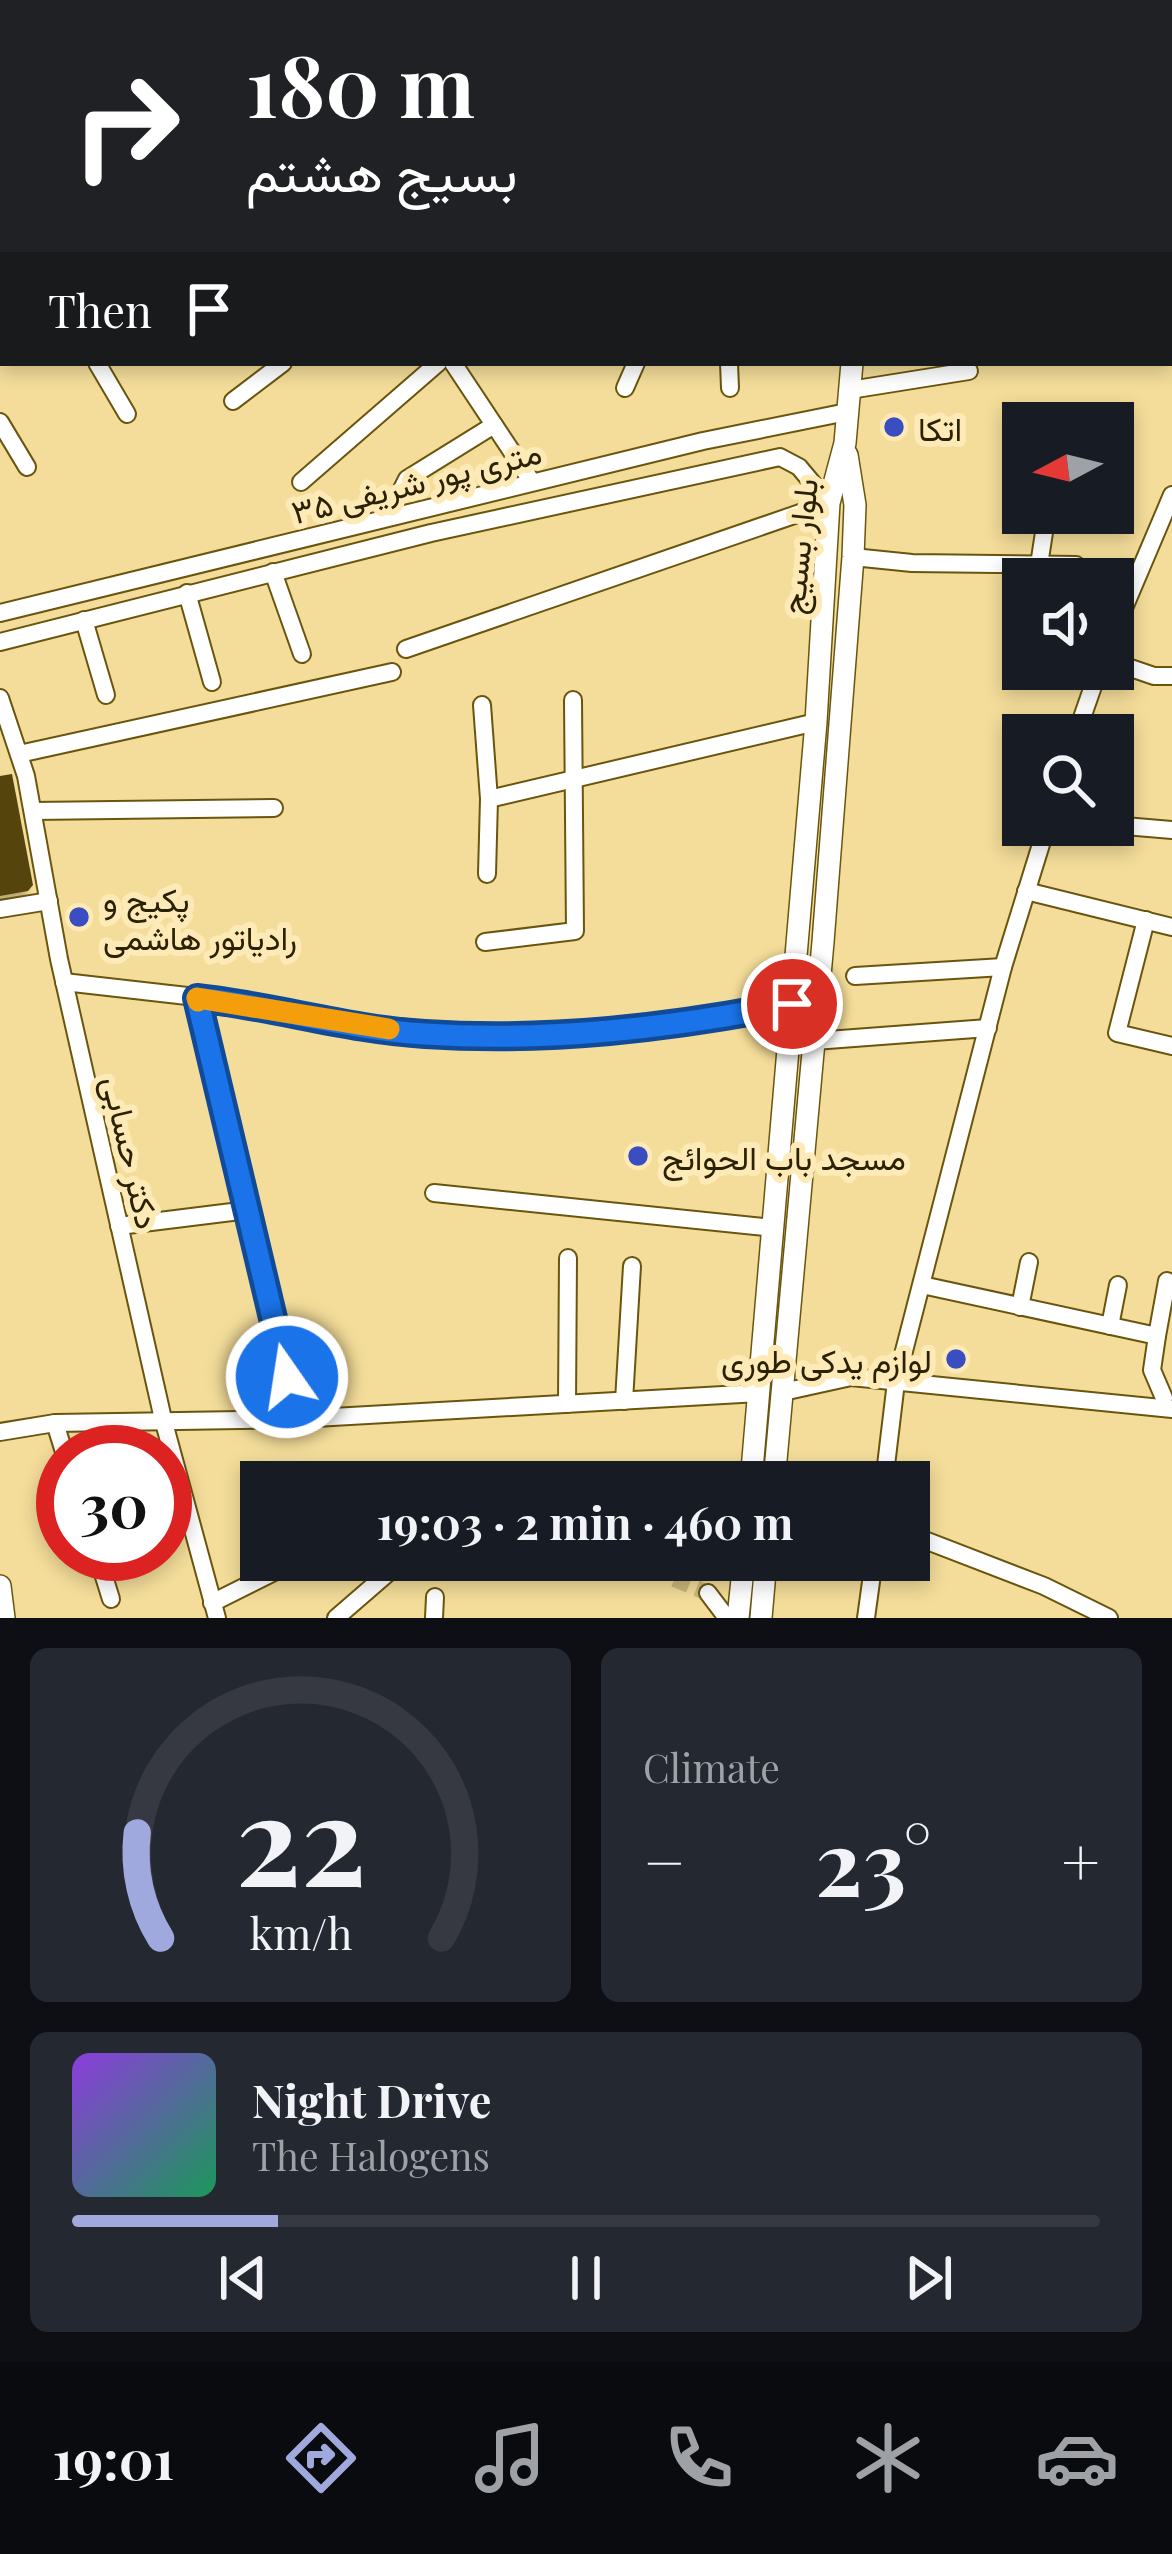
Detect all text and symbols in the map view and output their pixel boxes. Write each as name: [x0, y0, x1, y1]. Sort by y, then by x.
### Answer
text: 180 m: [246, 27, 475, 139]
icon: right: [48, 48, 204, 204]
text: بسیج هشتم: [246, 134, 517, 206]
icon: arrive: [176, 276, 242, 342]
text: Then: [48, 279, 152, 339]
north arrow: [1002, 402, 1134, 534]
map controls: [1002, 402, 1134, 846]
place label: اتکا: [918, 405, 962, 449]
marker: اتکا: [881, 414, 907, 440]
street label: ۳۵ متری پور شریفی: [286, 428, 546, 535]
street label: بلوار بسیج: [768, 476, 829, 616]
button: sound: [1002, 558, 1134, 690]
button: search: [1002, 714, 1134, 846]
place label: پکیج و رادیاتور هاشمی: [103, 876, 297, 959]
marker: پکیج و رادیاتور هاشمی: [66, 904, 92, 930]
pin: [741, 953, 843, 1055]
icon: arrive: [759, 971, 825, 1037]
street label: دکتر حسابی: [93, 1071, 172, 1233]
place label: مسجد باب الحوائج: [662, 1134, 906, 1181]
marker: مسجد باب الحوائج: [625, 1143, 651, 1169]
position arrow: [224, 1314, 350, 1440]
place label: لوازم یدکی طوری: [721, 1337, 932, 1383]
marker: لوازم یدکی طوری: [943, 1346, 969, 1372]
speed limit sign: 30: [36, 1425, 192, 1581]
text: 19:03 · 2 min · 460 m: [377, 1491, 793, 1551]
text: Climate: [643, 1741, 780, 1793]
text: 22: [235, 1752, 366, 1918]
text: 23°: [815, 1800, 932, 1920]
text: −: [643, 1816, 686, 1904]
text: +: [1061, 1816, 1100, 1904]
text: km/h: [249, 1904, 352, 1961]
text: Night Drive: [252, 2069, 491, 2129]
text: The Halogens: [252, 2129, 490, 2181]
icon: previous: [210, 2245, 276, 2311]
icon: pause: [553, 2245, 619, 2311]
icon: next: [896, 2245, 962, 2311]
icon: directions: [279, 2416, 363, 2500]
icon: music: [468, 2416, 552, 2500]
icon: phone: [657, 2416, 741, 2500]
icon: climate: [846, 2416, 930, 2500]
icon: car: [1035, 2416, 1119, 2500]
text: 19:01: [53, 2422, 174, 2494]

